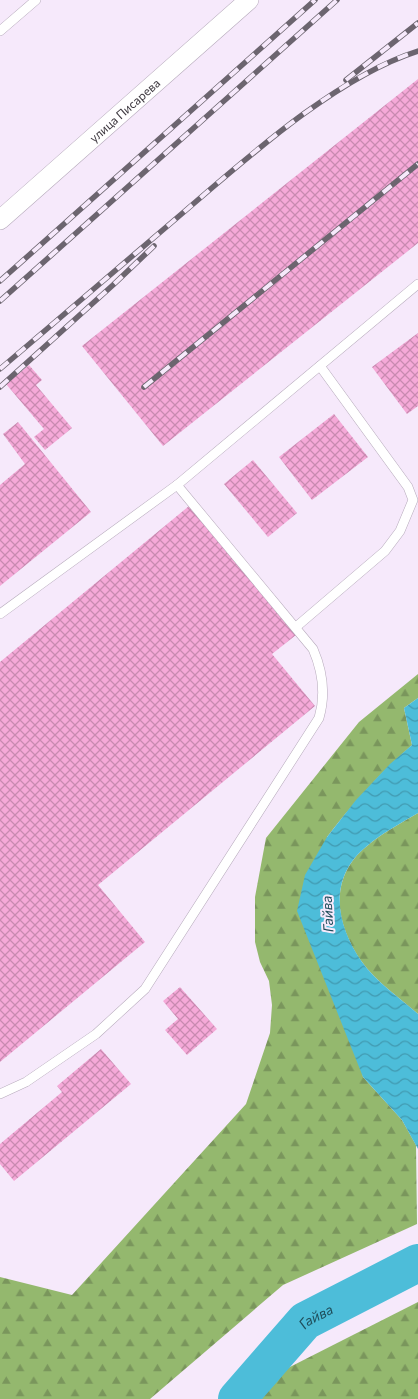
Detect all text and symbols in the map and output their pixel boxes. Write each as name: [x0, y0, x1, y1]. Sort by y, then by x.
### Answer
street label: улица Писарева: [86, 75, 162, 145]
water label: Гайва: [318, 895, 336, 933]
water label: Гайва: [294, 1300, 335, 1332]

